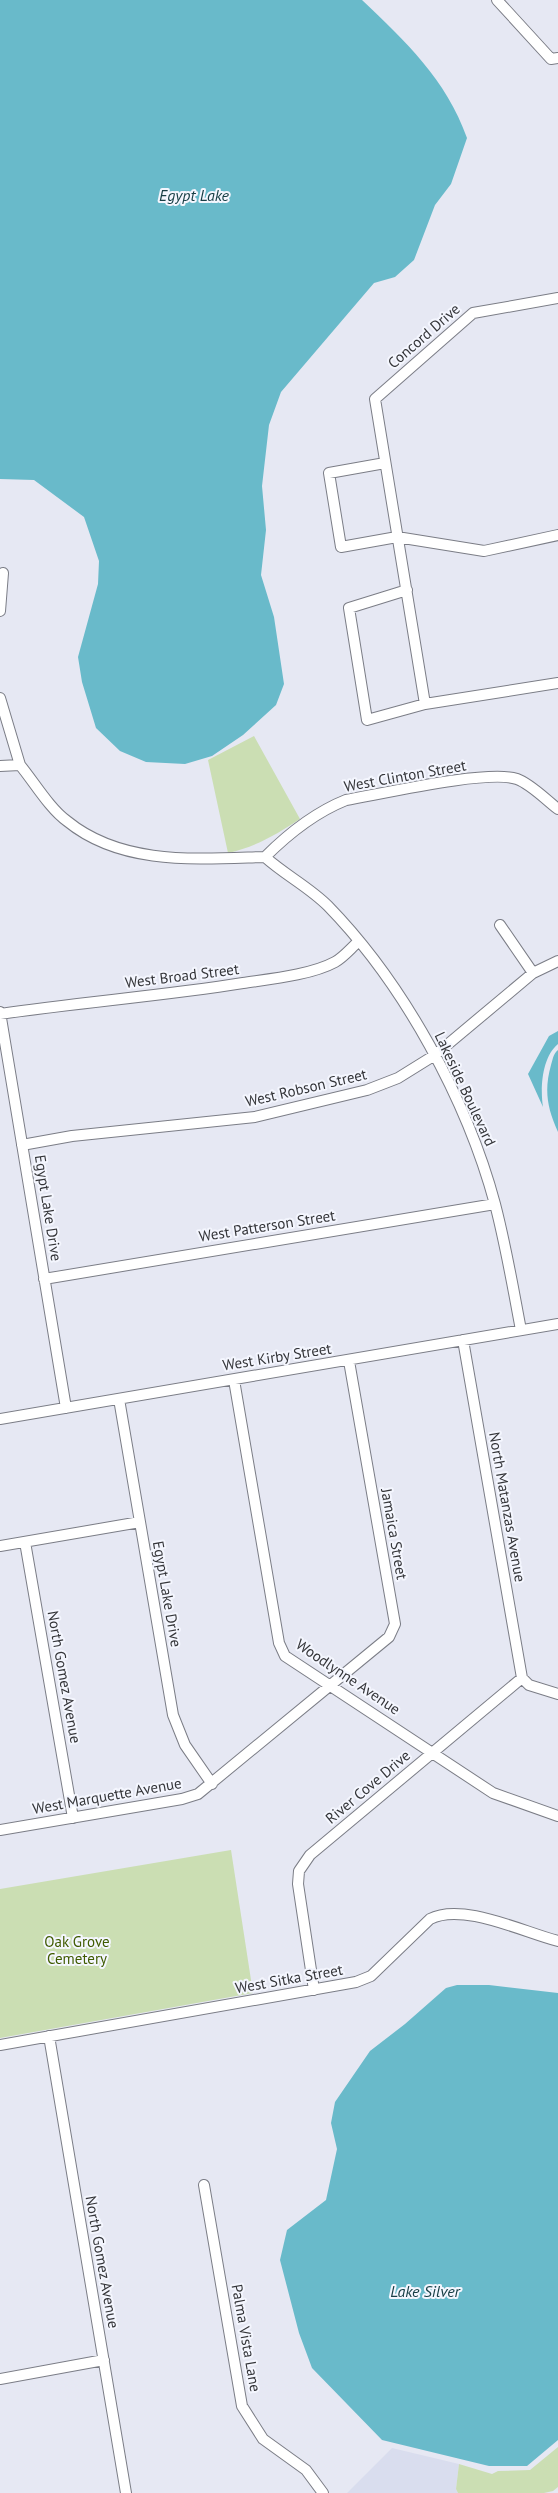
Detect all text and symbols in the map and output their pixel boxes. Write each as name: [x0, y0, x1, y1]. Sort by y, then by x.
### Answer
water label: Egypt Lake: [159, 185, 230, 205]
street label: Concord Drive: [384, 299, 464, 372]
street label: West Clinton Street: [342, 755, 467, 796]
street label: West Broad Street: [124, 959, 240, 992]
street label: Lakeside Boulevard: [431, 1029, 500, 1149]
street label: West Robson Street: [243, 1064, 368, 1111]
street label: Egypt Lake Drive: [31, 1153, 66, 1262]
street label: West Patterson Street: [197, 1205, 336, 1246]
street label: West Kirby Street: [221, 1339, 333, 1374]
street label: North Matanzas Avenue: [485, 1430, 530, 1583]
street label: Jamaica Street: [377, 1486, 412, 1581]
street label: Egypt Lake Drive: [149, 1539, 186, 1648]
street label: North Gomez Avenue: [43, 1609, 86, 1745]
street label: Woodlynne Avenue: [293, 1635, 404, 1718]
street label: River Cove Drive: [321, 1746, 414, 1828]
street label: West Marquette Avenue: [31, 1773, 183, 1818]
park label: Oak Grove Cemetery: [44, 1932, 110, 1968]
street label: West Sitka Street: [234, 1960, 344, 1997]
street label: North Gomez Avenue: [81, 2194, 124, 2330]
water label: Lake Silver: [390, 2281, 462, 2301]
street label: Palma Vista Lane: [228, 2283, 265, 2393]

